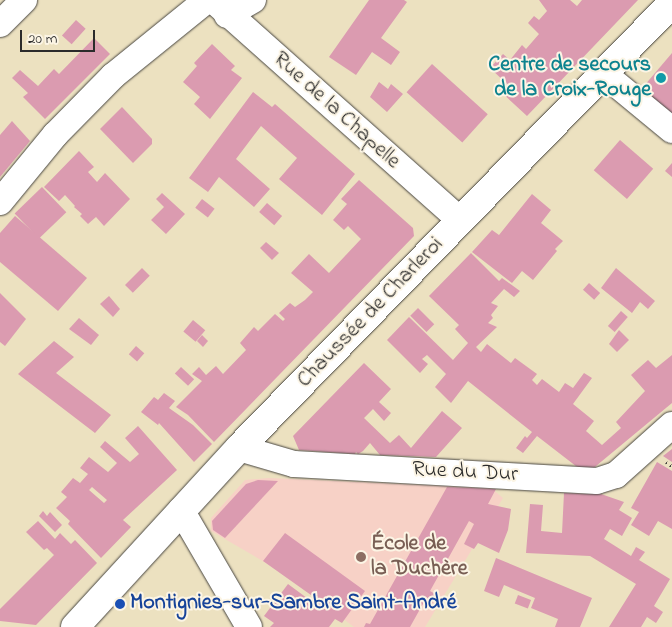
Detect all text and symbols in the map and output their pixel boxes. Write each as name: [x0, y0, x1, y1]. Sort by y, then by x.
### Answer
scale bar: [22, 20, 98, 52]
text: 20 m: [28, 28, 57, 50]
street label: Rue de la Chapelle: [267, 47, 405, 175]
place label: Centre de secours de la Croix-Rouge: [488, 52, 651, 104]
marker: Centre de secours de la Croix-Rouge: [655, 72, 667, 84]
street label: Chaussée de Charleroi: [292, 232, 450, 394]
street label: Rue du Dur: [411, 457, 519, 489]
place label: École de la Duchère: [371, 531, 467, 582]
marker: École de la Duchère: [355, 551, 367, 563]
place label: Montignies-sur-Sambre Saint-André: [130, 591, 457, 617]
marker: Montignies-sur-Sambre Saint-André: [114, 598, 126, 610]

